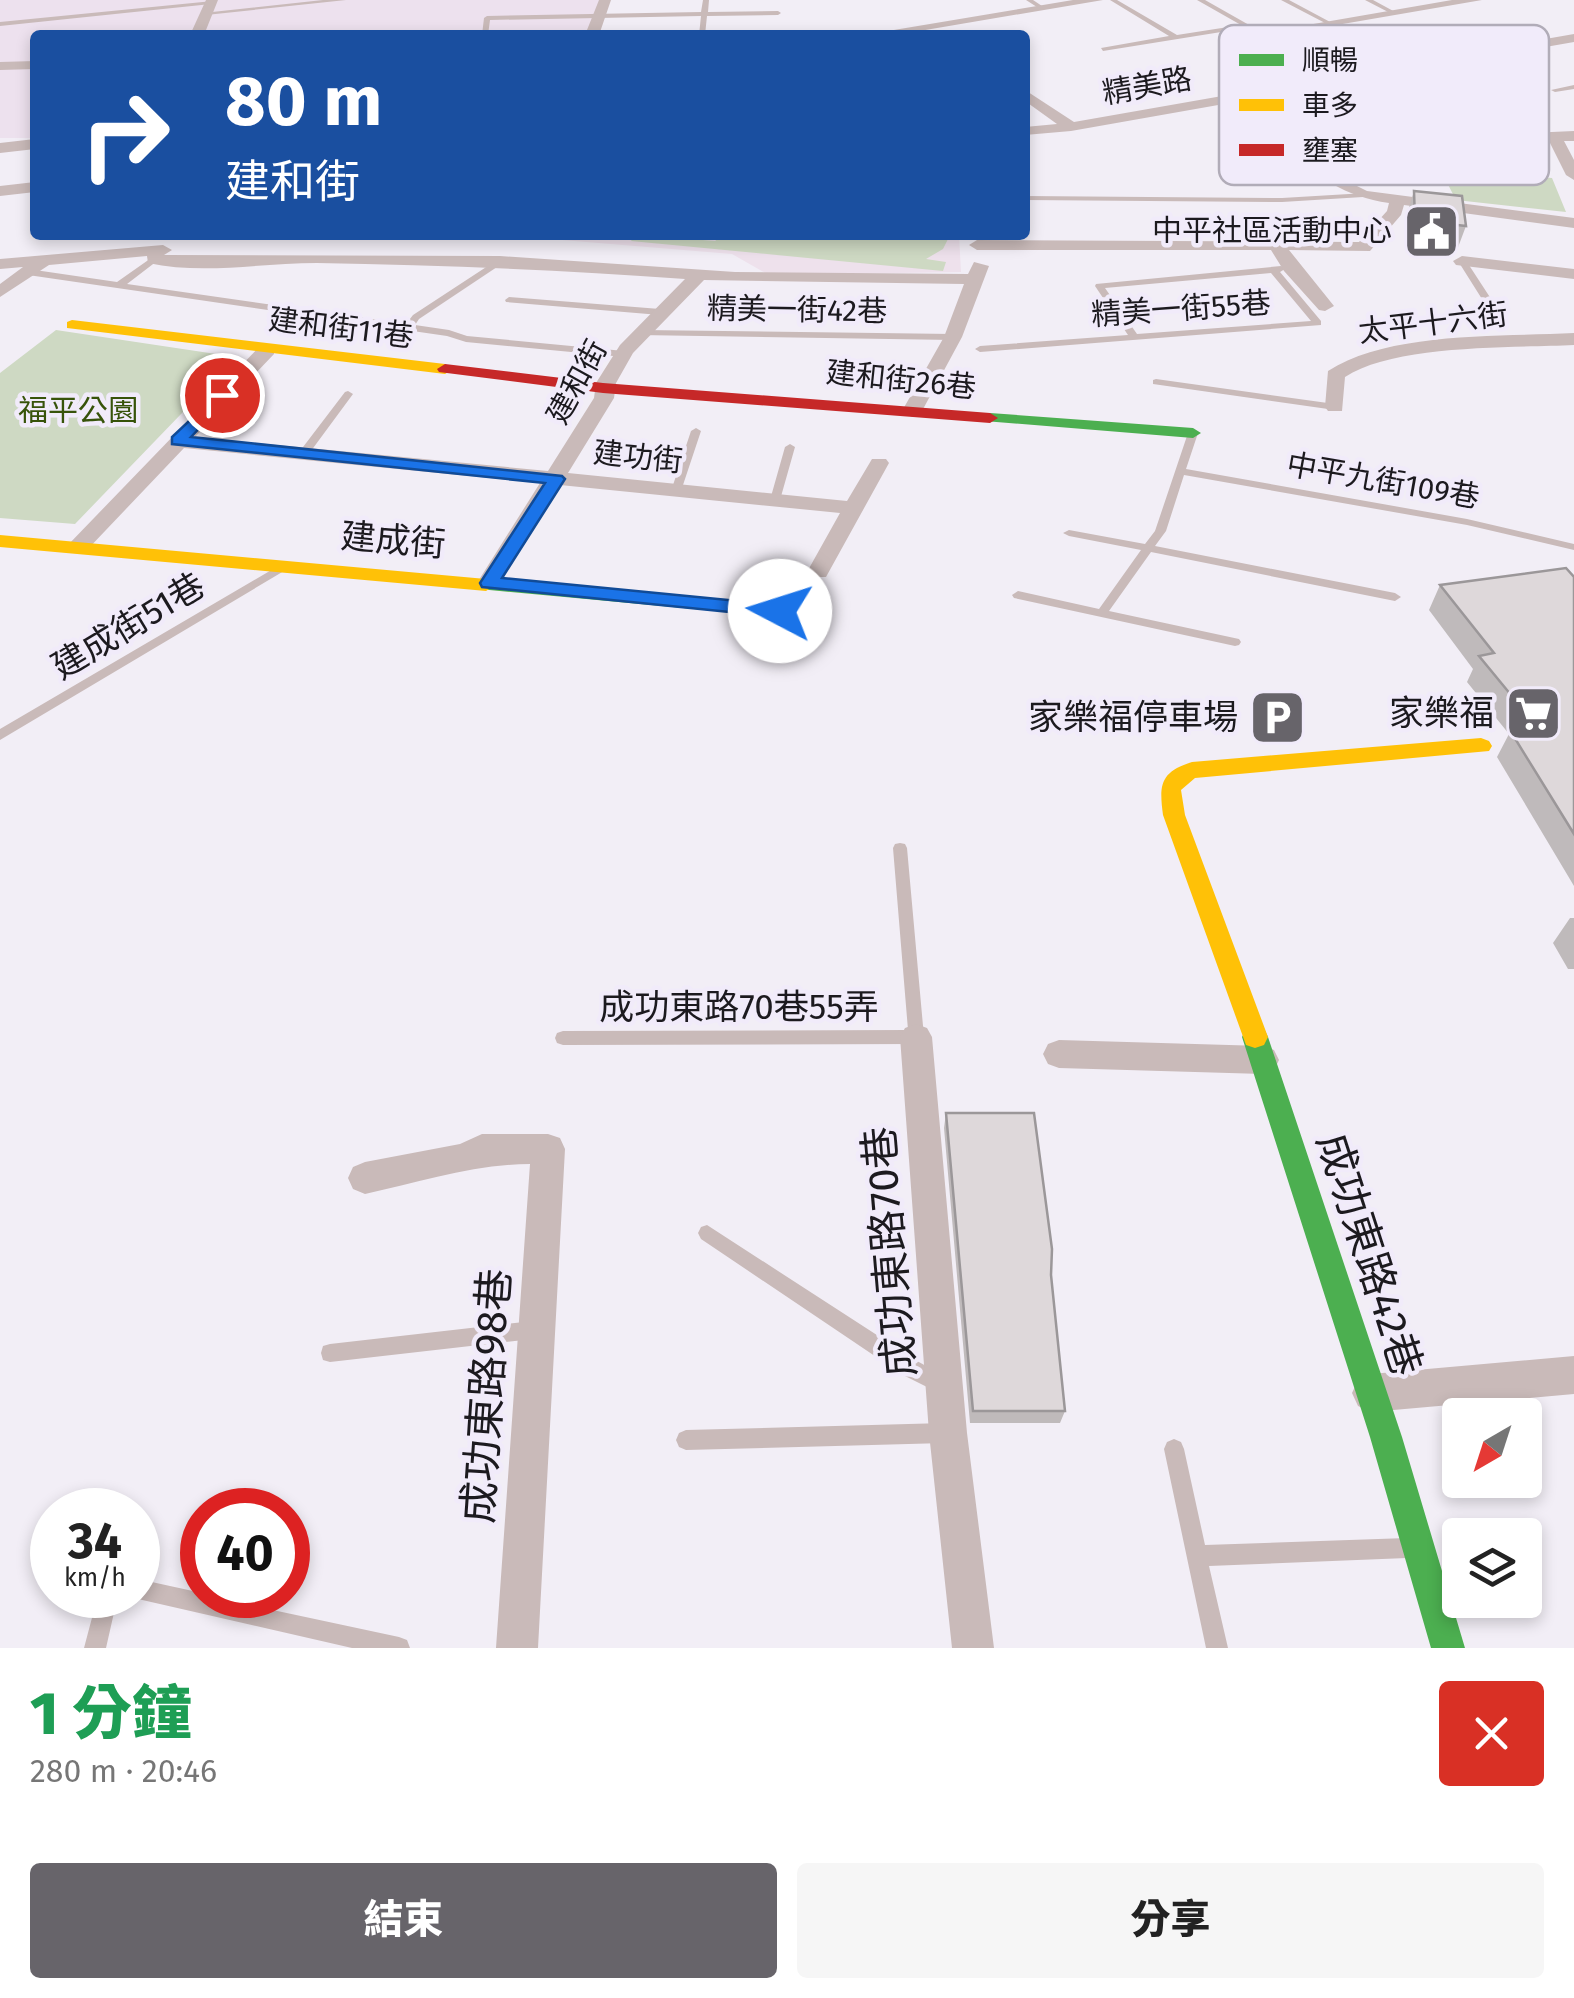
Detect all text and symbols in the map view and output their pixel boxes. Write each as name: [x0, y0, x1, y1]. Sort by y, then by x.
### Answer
legend: [1219, 25, 1549, 185]
text: 順暢: [1302, 44, 1358, 77]
text: 80 m: [225, 60, 382, 144]
street label: 精美路: [1100, 60, 1194, 112]
icon: right: [60, 70, 190, 200]
text: 車多: [1302, 89, 1358, 122]
text: 壅塞: [1302, 134, 1358, 167]
text: 建和街: [225, 155, 360, 209]
public building icon: 中平社區活動中心: [1401, 201, 1461, 261]
place label: 中平社區活動中心: [1152, 213, 1392, 249]
street label: 精美一街55巷: [1090, 285, 1272, 333]
street label: 精美一街42巷: [707, 290, 887, 330]
street label: 太平十六街: [1356, 296, 1510, 350]
street label: 建和街11巷: [267, 301, 415, 355]
street label: 建和街: [539, 334, 615, 430]
pin: [180, 353, 265, 438]
street label: 建和街26巷: [824, 354, 978, 406]
icon: arrive: [195, 368, 250, 423]
park label: 福平公園: [18, 393, 138, 429]
street label: 建功街: [591, 434, 685, 480]
street label: 中平九街109巷: [1284, 446, 1482, 516]
street label: 建成街: [339, 515, 447, 565]
position arrow: [728, 559, 832, 663]
street label: 建成街51巷: [44, 564, 212, 688]
supermarket icon: 家樂福: [1503, 683, 1563, 743]
parking icon: 家樂福停車場: [1247, 687, 1307, 747]
place label: 家樂福: [1389, 692, 1494, 734]
place label: 家樂福停車場: [1028, 696, 1238, 738]
street label: 成功東路70巷55弄: [599, 986, 879, 1028]
street label: 成功東路70巷: [854, 1124, 926, 1379]
street label: 成功東路42巷: [1306, 1127, 1432, 1382]
street label: 成功東路98巷: [453, 1267, 521, 1525]
north arrow: [1442, 1398, 1542, 1498]
map controls: [1442, 1398, 1542, 1618]
speed limit sign: 40: [180, 1488, 310, 1618]
text: 34: [68, 1511, 122, 1571]
button: layers: [1442, 1518, 1542, 1618]
text: km/h: [64, 1563, 126, 1593]
text: 1 分鐘: [30, 1678, 192, 1750]
button: close: [1439, 1681, 1544, 1786]
text: 280 m · 20:46: [30, 1752, 217, 1790]
button: 結束: [30, 1863, 777, 1978]
button: 分享: [797, 1863, 1544, 1978]

